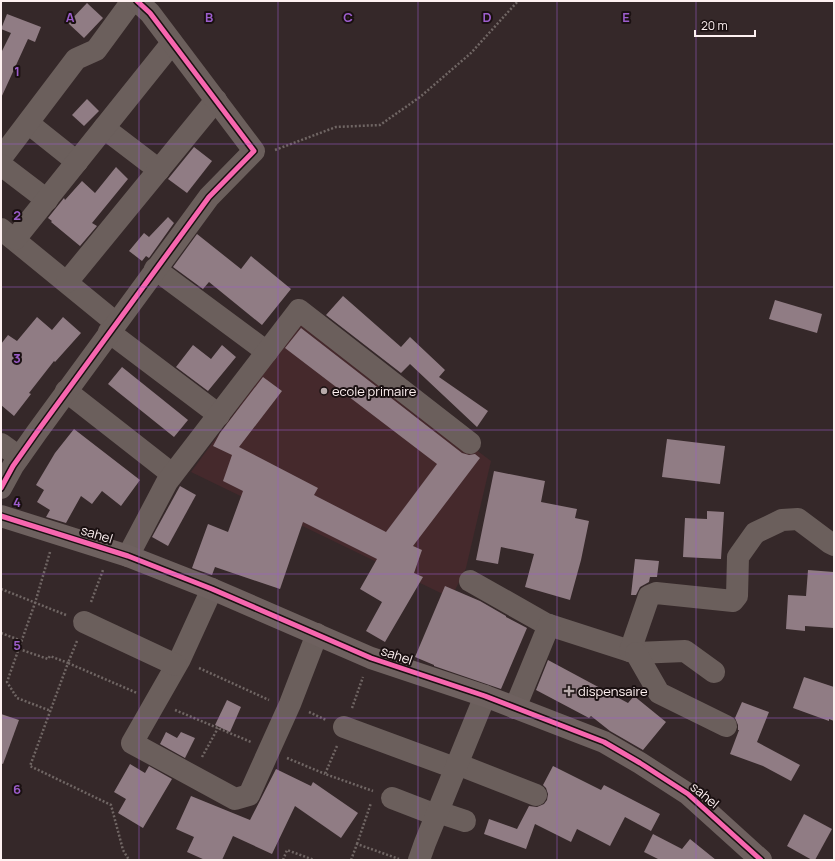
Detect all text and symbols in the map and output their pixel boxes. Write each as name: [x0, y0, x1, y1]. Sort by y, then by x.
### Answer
text: A: [66, 8, 75, 26]
text: B: [205, 8, 213, 26]
text: C: [343, 8, 353, 26]
text: D: [482, 8, 492, 26]
text: E: [622, 8, 630, 26]
scale bar: [695, 12, 755, 38]
text: 20 m: [701, 17, 728, 34]
text: 1: [14, 62, 20, 80]
text: 2: [13, 206, 21, 224]
text: 3: [13, 349, 21, 367]
place label: ecole primaire: [332, 382, 417, 400]
marker: ecole primaire: [319, 386, 329, 396]
text: 4: [13, 493, 21, 511]
street label: sahel: [79, 521, 115, 547]
text: 5: [13, 636, 21, 654]
street label: sahel: [379, 641, 415, 669]
place label: dispensaire: [578, 682, 648, 700]
marker: dispensaire: [563, 685, 575, 697]
street label: sahel: [687, 778, 723, 812]
text: 6: [13, 780, 21, 798]

